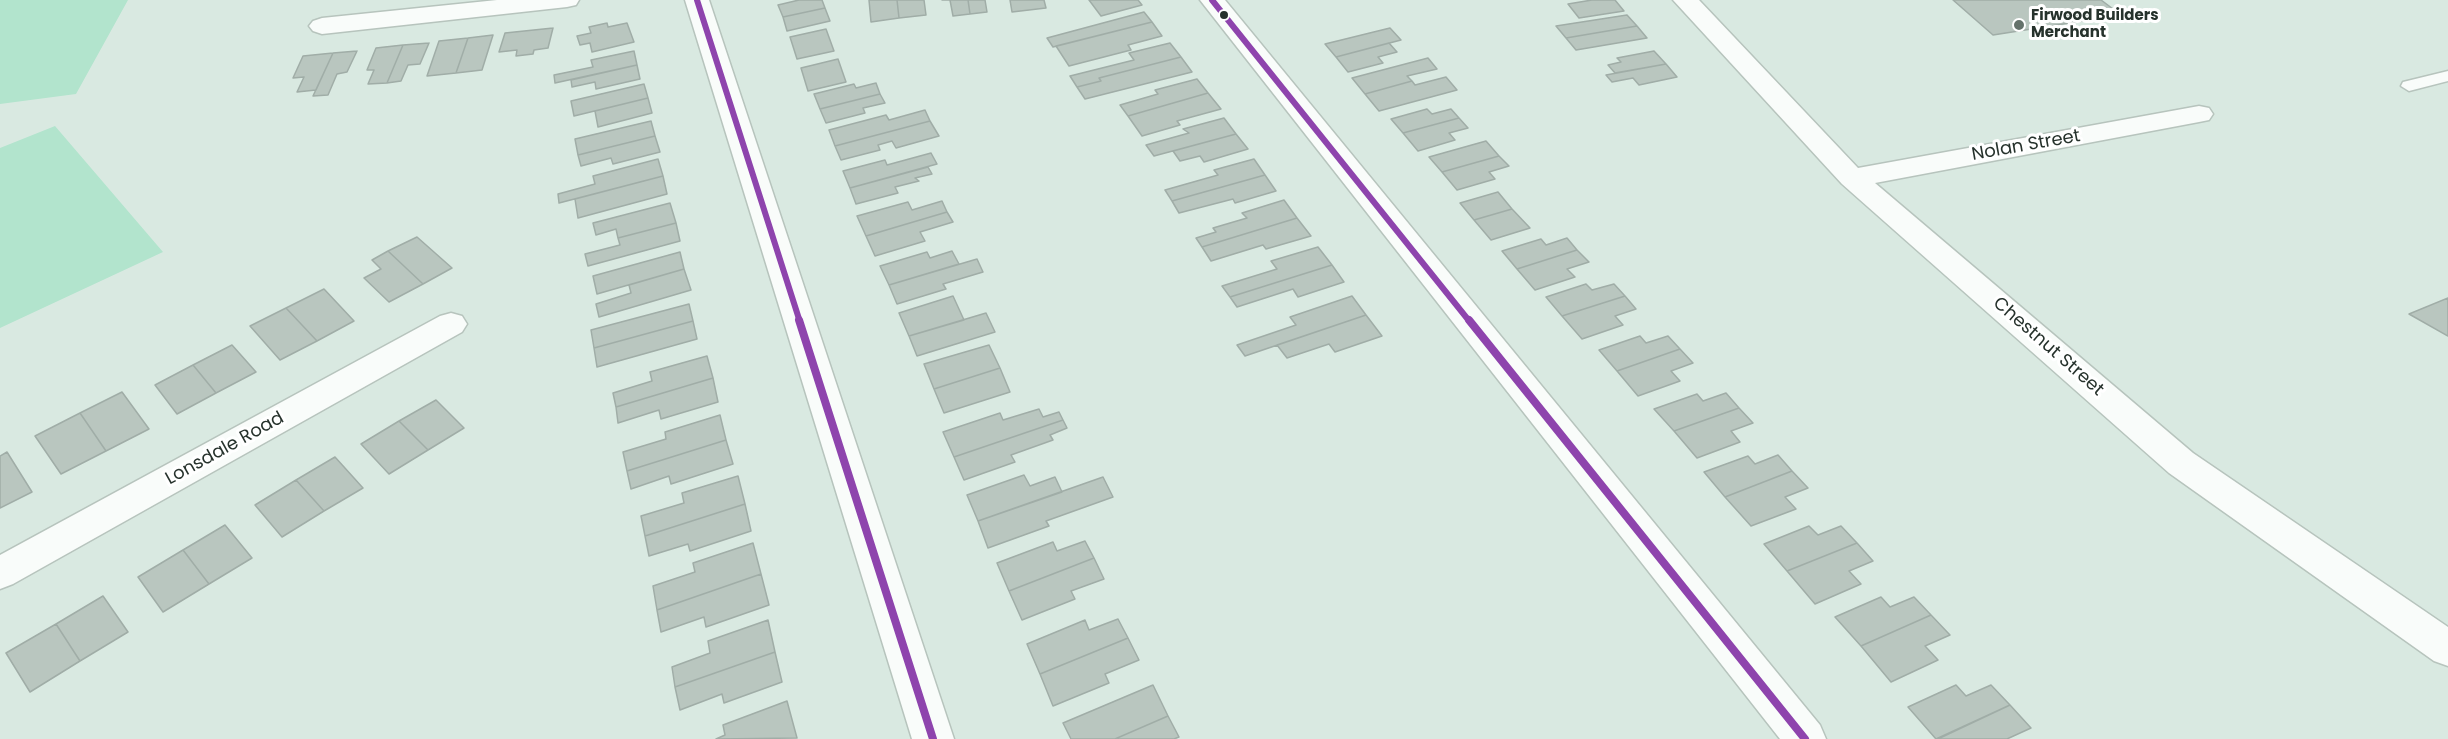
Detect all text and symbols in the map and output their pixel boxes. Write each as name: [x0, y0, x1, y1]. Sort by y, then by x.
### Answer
place label: Firwood Builders Merchant: [2031, 7, 2159, 42]
unlabelled marker: [1218, 9, 1230, 21]
marker: Firwood Builders Merchant: [2012, 18, 2026, 32]
street label: Nolan Street: [1970, 126, 2082, 166]
street label: Chestnut Street: [1988, 293, 2108, 401]
street label: Lonsdale Road: [162, 408, 288, 490]

